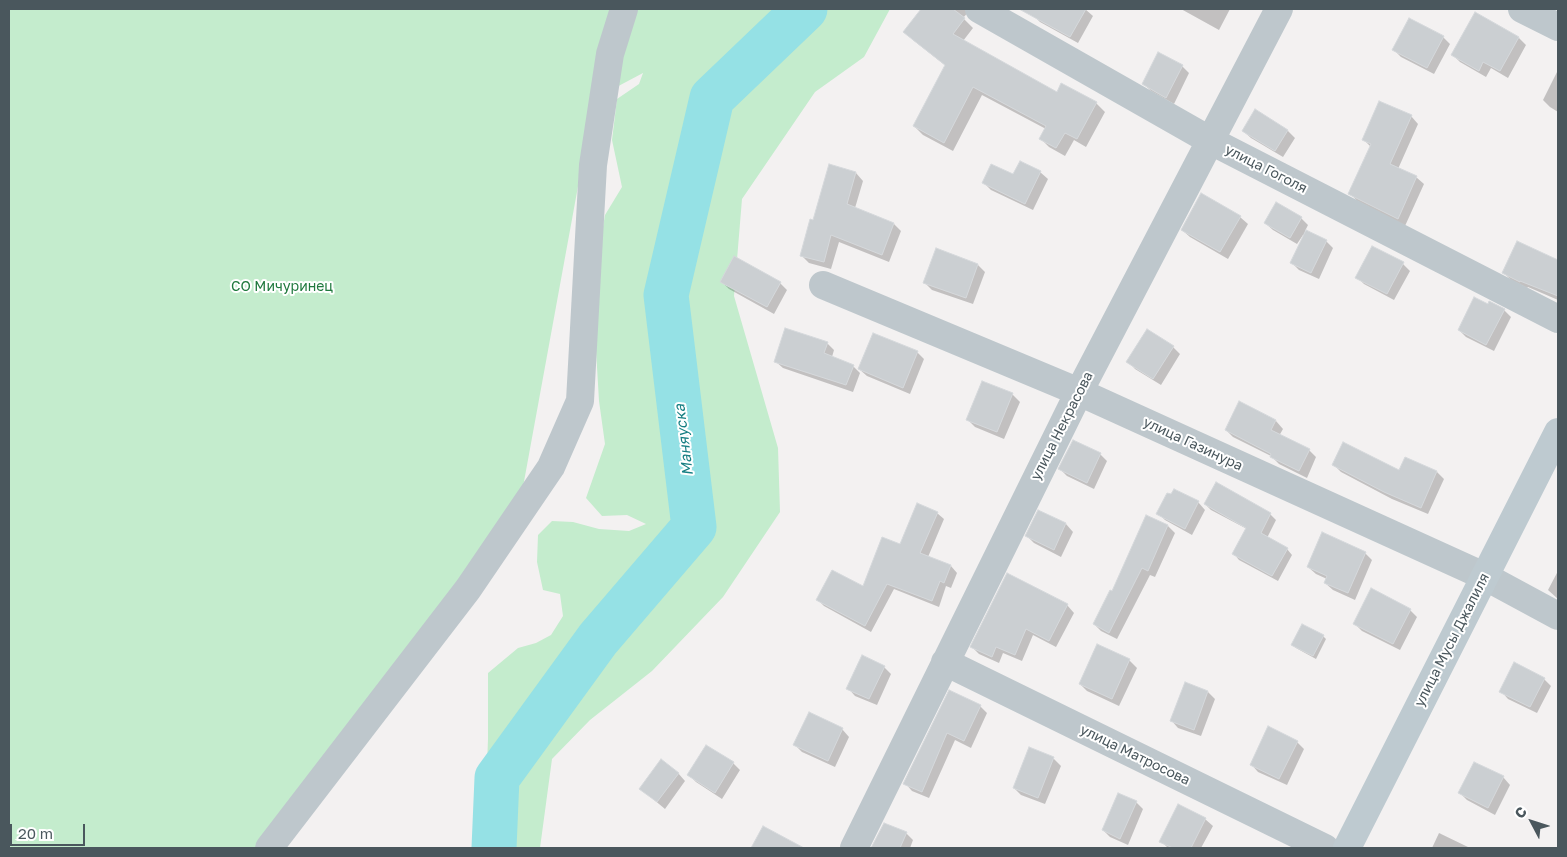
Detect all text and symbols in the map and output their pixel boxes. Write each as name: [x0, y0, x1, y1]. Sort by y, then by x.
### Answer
street label: улица Гоголя: [1222, 141, 1310, 197]
park label: СО Мичуринец: [231, 279, 333, 295]
street label: улица Некрасова: [1027, 369, 1097, 483]
water label: Маняуска: [671, 403, 697, 477]
street label: улица Газинура: [1141, 414, 1245, 474]
street label: улица Мусы Джалиля: [1411, 570, 1493, 710]
street label: улица Матросова: [1077, 721, 1193, 789]
north arrow: [1507, 797, 1557, 847]
text: С: [1510, 803, 1530, 821]
scale bar: [12, 814, 88, 846]
text: 20 m: [18, 824, 53, 842]

